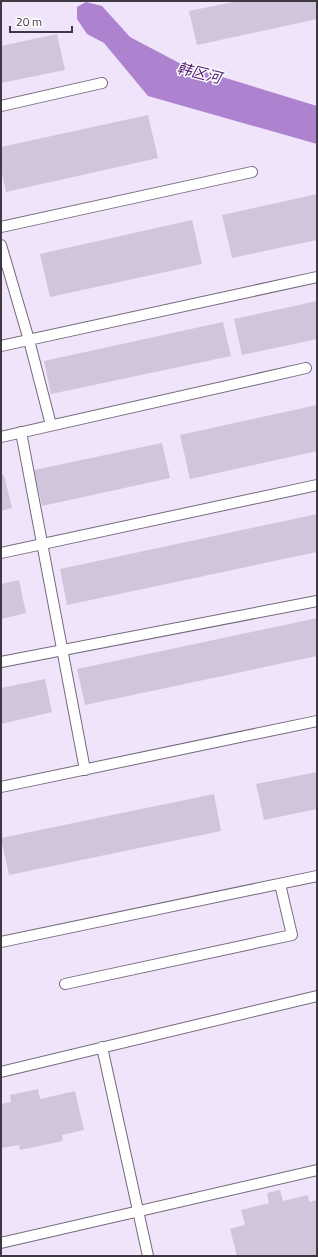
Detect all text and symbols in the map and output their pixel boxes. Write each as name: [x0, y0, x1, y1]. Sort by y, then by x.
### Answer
scale bar: [10, 8, 72, 34]
text: 20 m: [16, 12, 42, 31]
water label: 韩区河: [174, 56, 227, 90]

